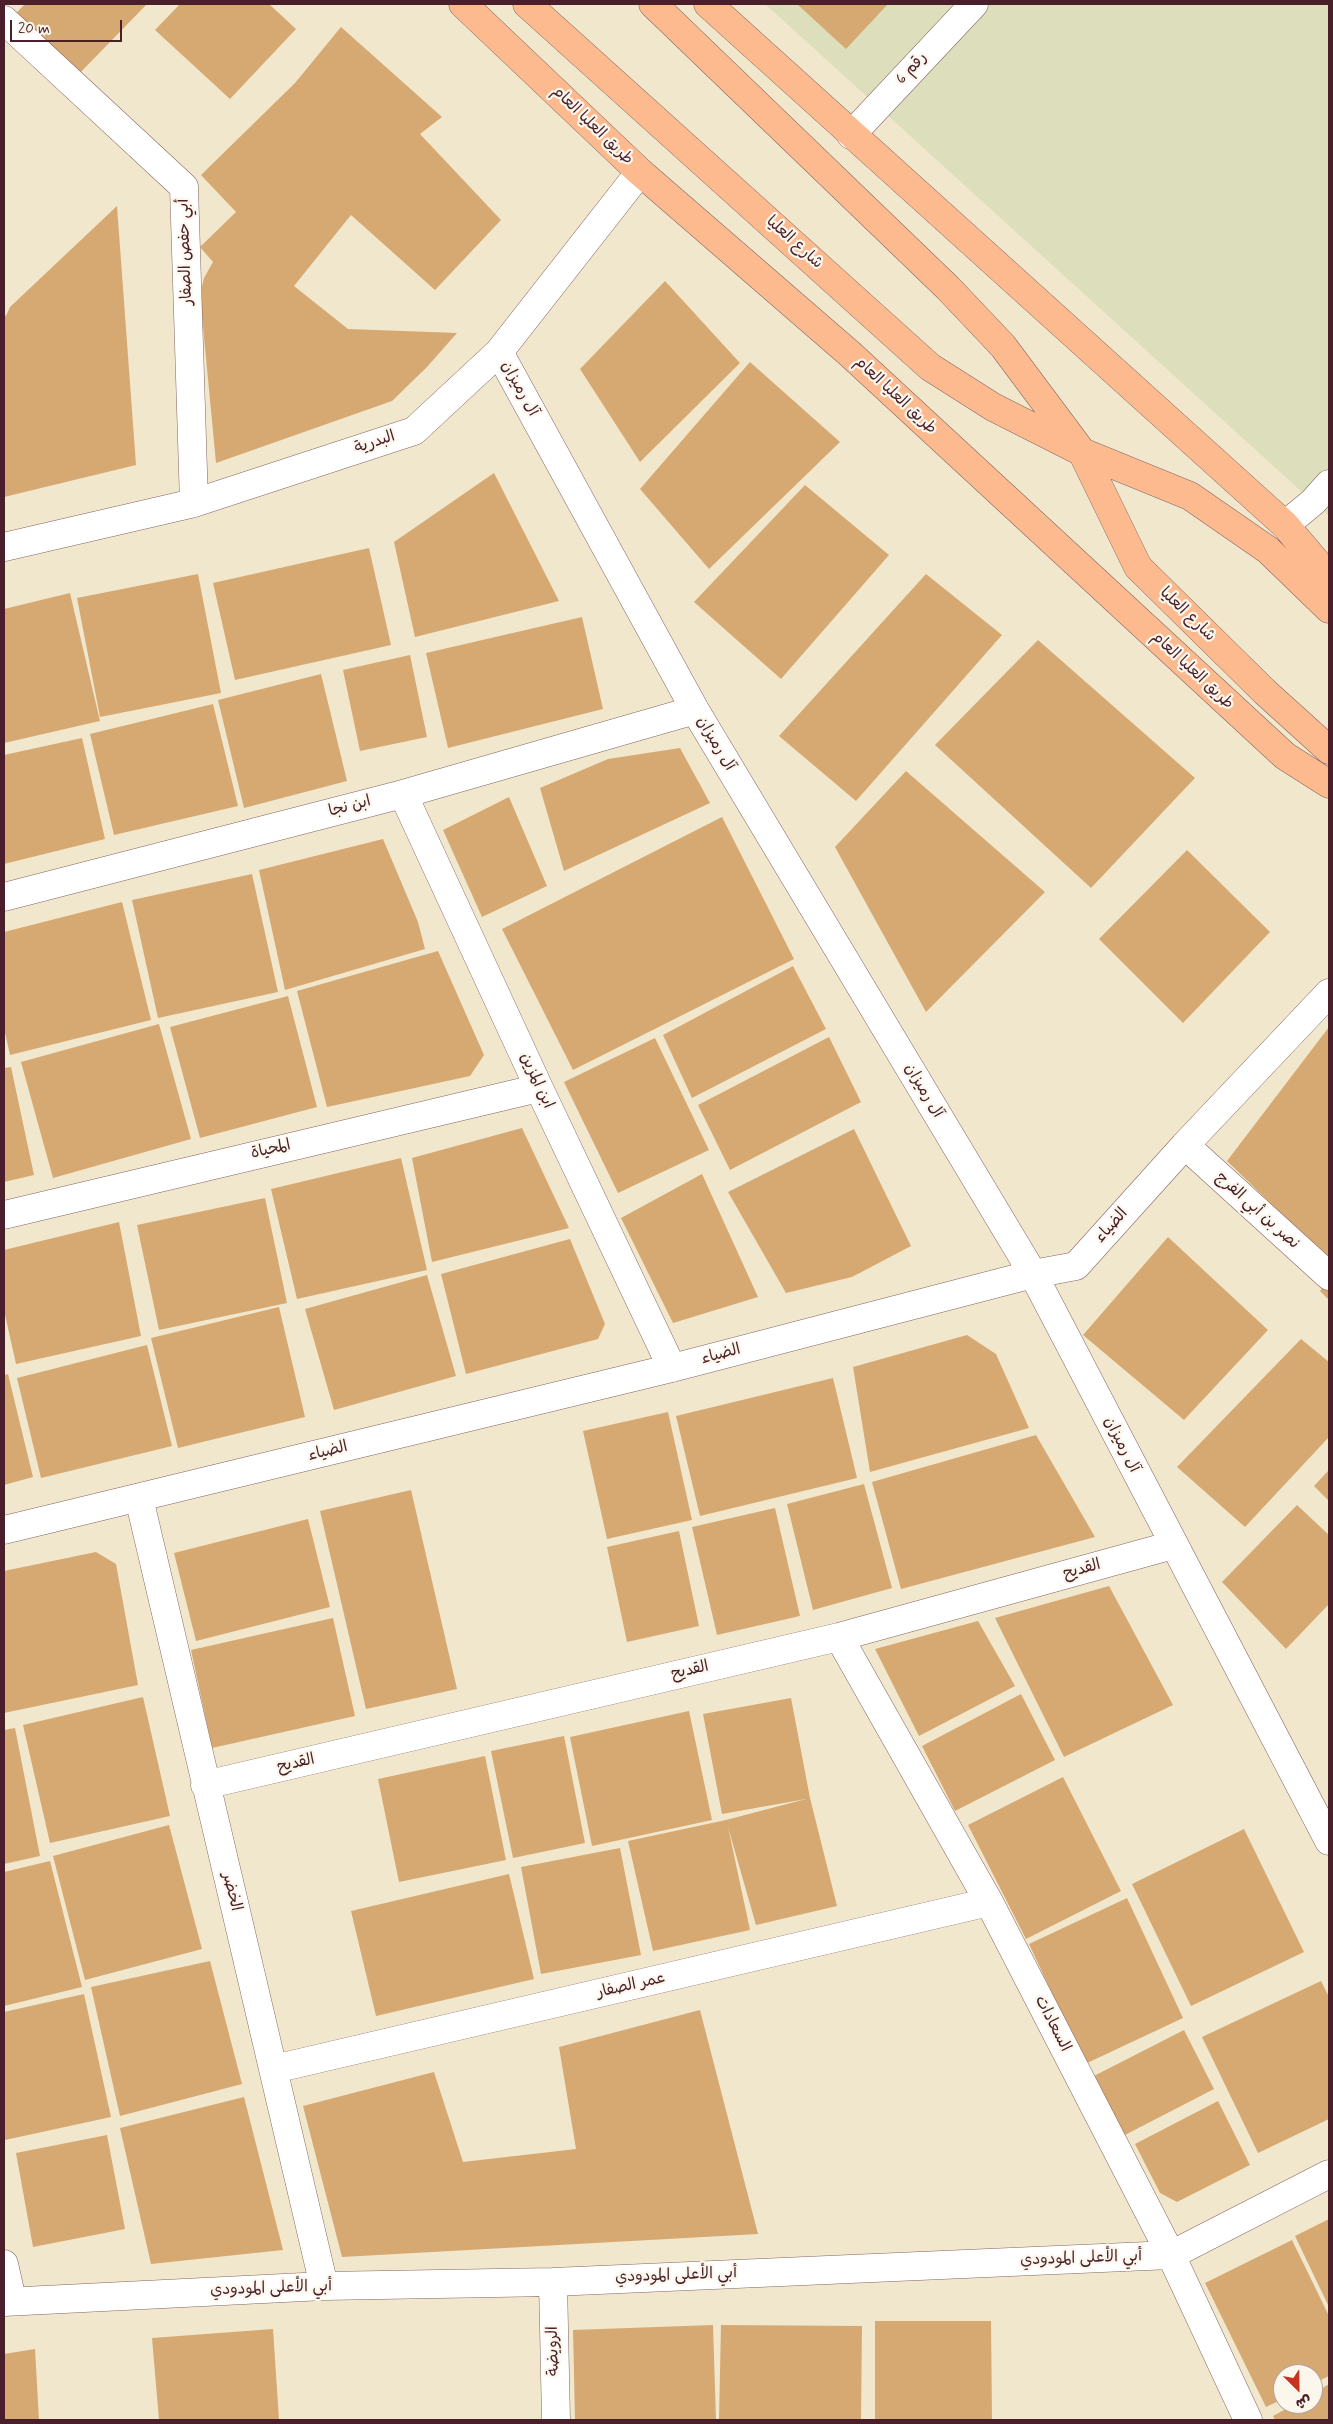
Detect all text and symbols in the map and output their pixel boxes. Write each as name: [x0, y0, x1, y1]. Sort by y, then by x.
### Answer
scale bar: [12, 10, 125, 42]
text: 20 m: [18, 19, 50, 39]
street label: رقم 6: [892, 49, 932, 89]
street label: طريق العليا العام: [547, 82, 637, 170]
street label: أبي حفص الصفار: [175, 198, 197, 306]
street label: شارع العليا: [762, 212, 826, 274]
street label: طريق العليا العام: [850, 353, 940, 439]
street label: آل رميزان: [496, 358, 542, 420]
street label: البدرية: [352, 427, 398, 459]
street label: شارع العليا: [1155, 584, 1219, 646]
street label: طريق العليا العام: [1147, 628, 1237, 714]
street label: آل رميزان: [691, 713, 739, 775]
street label: ابن نجا: [327, 792, 373, 822]
street label: ابن المزين: [515, 1050, 557, 1112]
street label: آل رميزان: [899, 1060, 947, 1122]
street label: المحياة: [249, 1136, 293, 1164]
street label: نصر بن أبي الفرج: [1211, 1168, 1303, 1254]
street label: الضياء: [1091, 1205, 1133, 1247]
street label: الضياء: [699, 1341, 743, 1369]
street label: آل رميزان: [1099, 1414, 1143, 1476]
street label: الضياء: [306, 1438, 350, 1466]
street label: القديح: [1061, 1556, 1103, 1584]
street label: القديح: [669, 1657, 711, 1685]
street label: القديح: [275, 1750, 317, 1778]
street label: الخضر: [217, 1871, 245, 1913]
street label: عمر الصفار: [595, 1969, 667, 2003]
street label: السعادات: [1030, 1993, 1074, 2055]
street label: أبي الأعلى المودودي: [1020, 2247, 1142, 2271]
street label: أبي الأعلى المودودي: [615, 2264, 737, 2288]
street label: أبي الأعلى المودودي: [210, 2277, 332, 2301]
street label: الرويضة: [544, 2326, 564, 2376]
north arrow: [1273, 2364, 1323, 2414]
text: ش: [1293, 2391, 1314, 2413]

